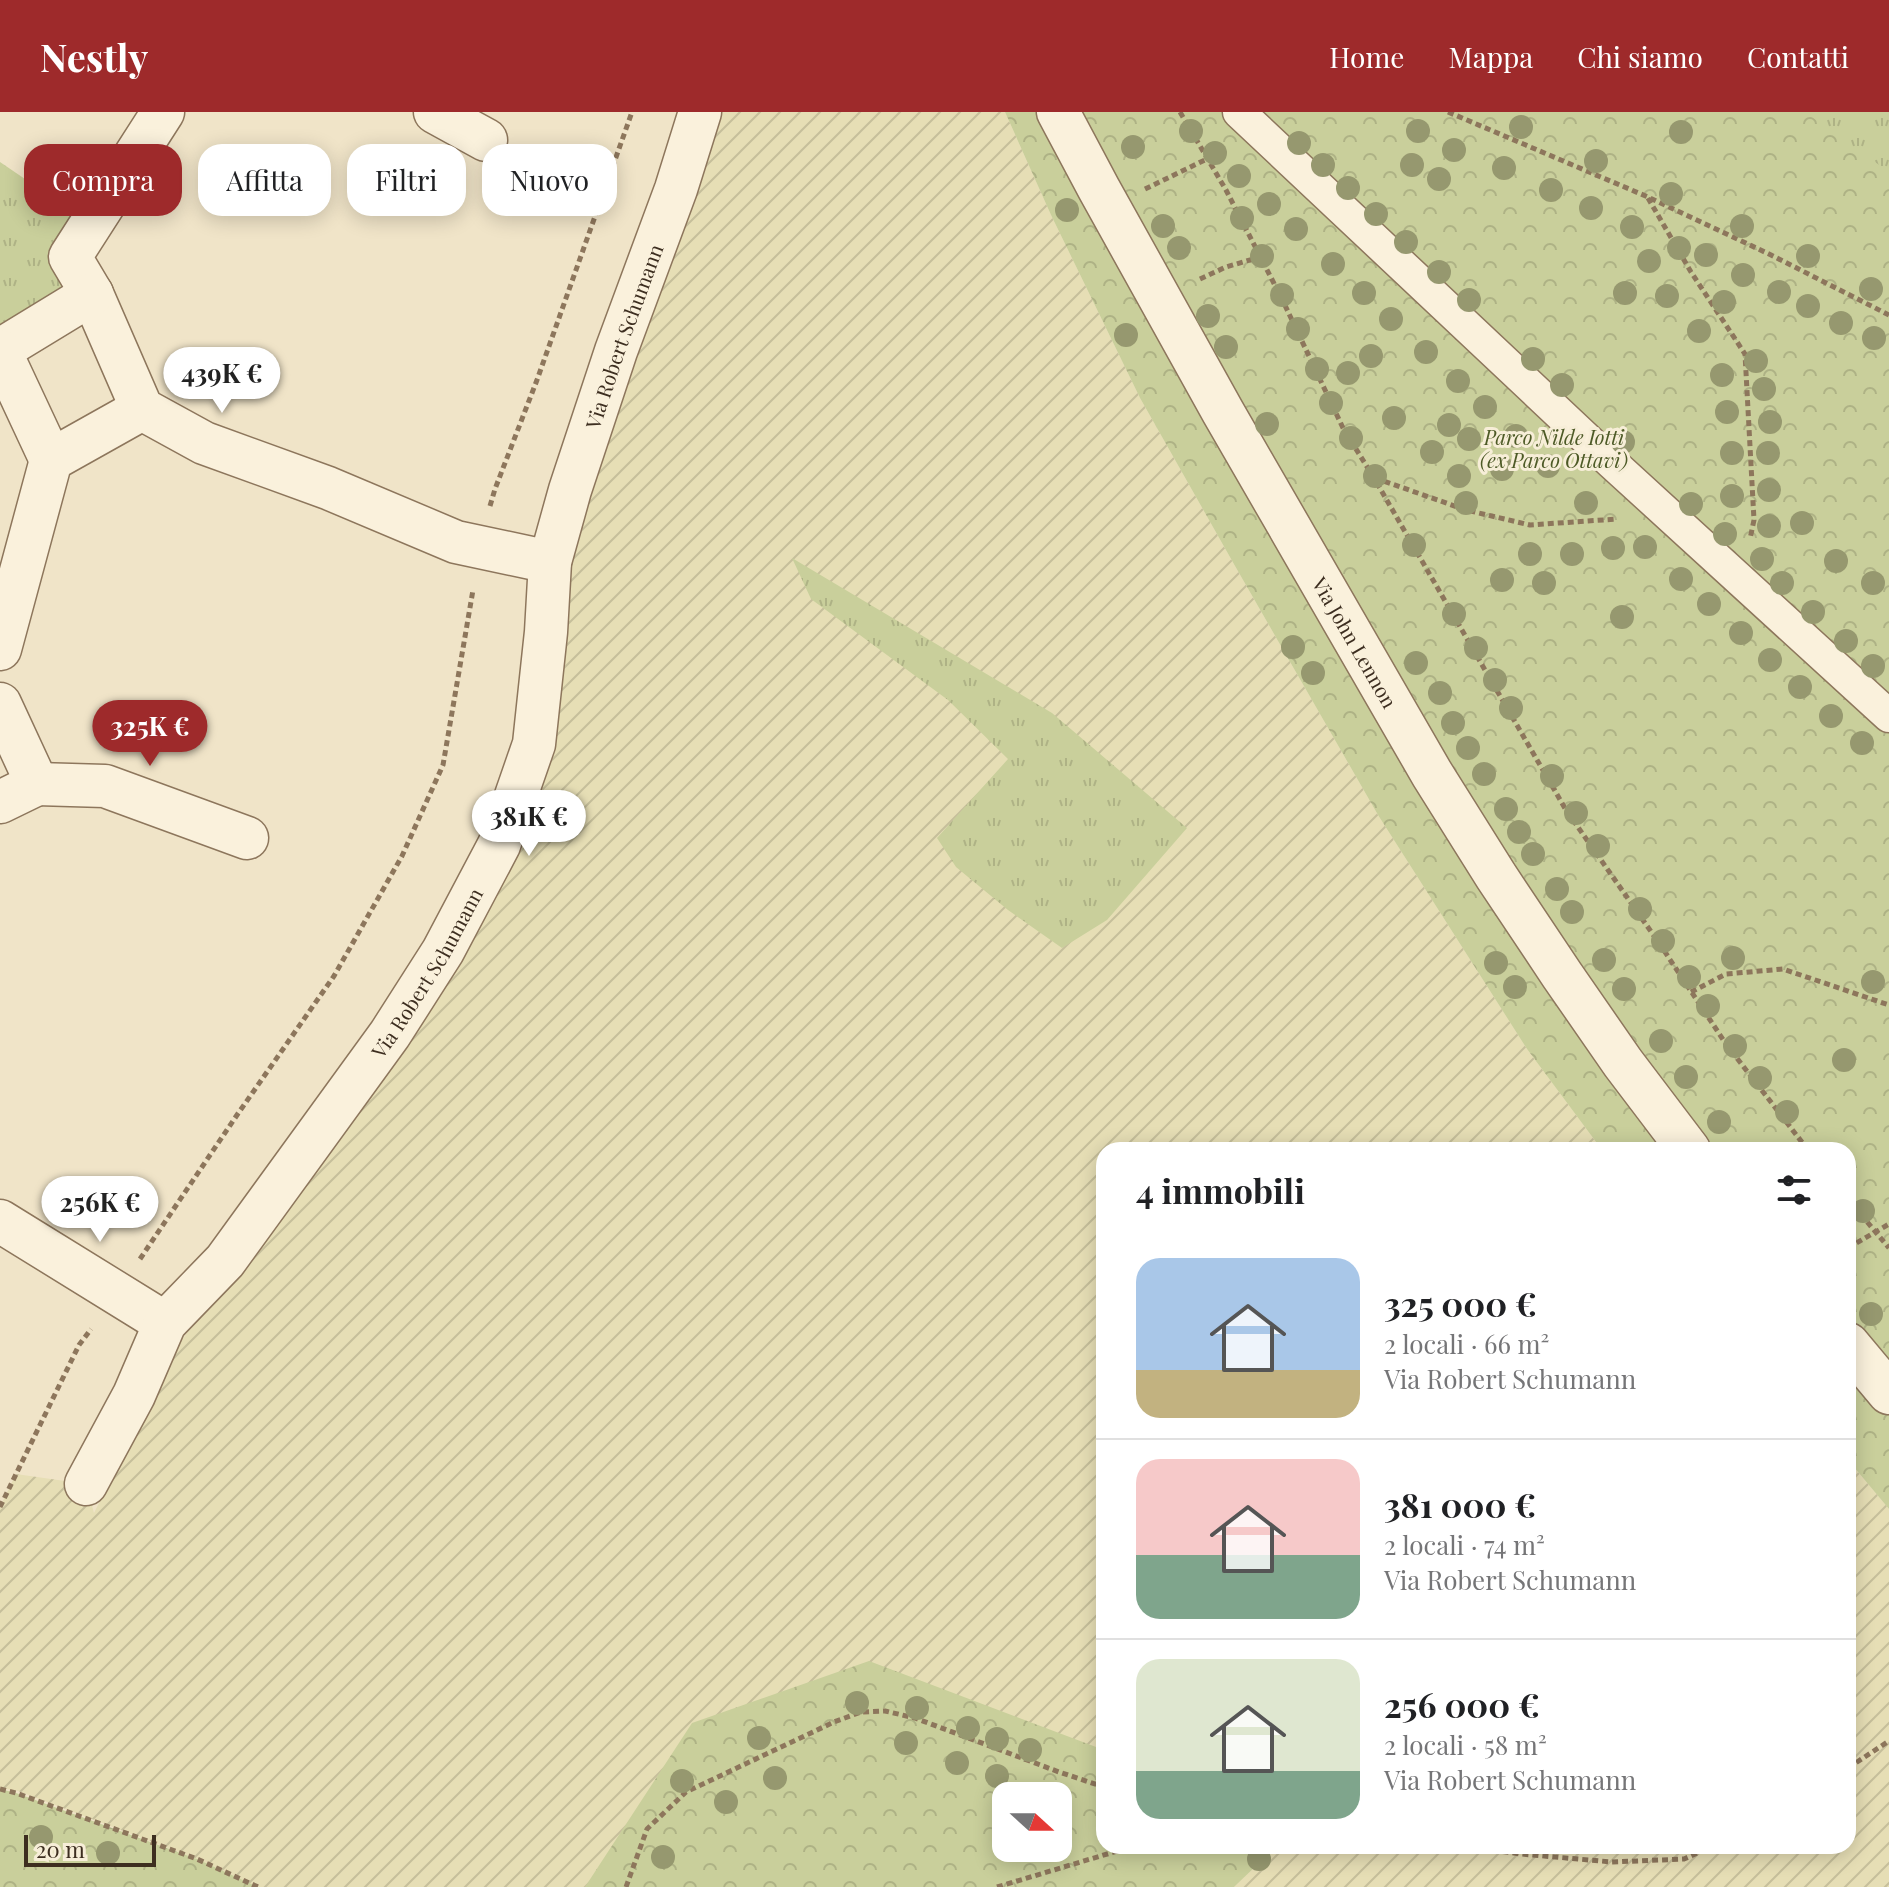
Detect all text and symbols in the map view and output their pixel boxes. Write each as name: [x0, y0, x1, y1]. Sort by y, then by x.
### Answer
text: Nestly: [40, 31, 148, 82]
text: Home: [1329, 38, 1404, 75]
text: Mappa: [1448, 38, 1533, 75]
text: Chi siamo: [1577, 38, 1703, 75]
text: Contatti: [1747, 38, 1849, 75]
chip: Compra: [24, 144, 182, 216]
chip: Affitta: [198, 144, 331, 216]
chip: Filtri: [347, 144, 466, 216]
chip: Nuovo: [482, 144, 617, 216]
street label: Via Robert Schumann: [578, 240, 668, 433]
pin: 439K €: [157, 347, 287, 415]
text: 439K €: [181, 355, 263, 390]
park label: Parco Nilde Iotti (ex Parco Ottavi): [1480, 423, 1628, 473]
street label: Via John Lennon: [1307, 571, 1404, 712]
pin: 325K €: [85, 700, 215, 768]
text: 325K €: [110, 708, 190, 743]
pin: 381K €: [464, 790, 594, 858]
text: 381K €: [490, 798, 568, 833]
street label: Via Robert Schumann: [363, 883, 488, 1063]
text: 4 immobili: [1136, 1167, 1305, 1213]
icon: filters: [1772, 1168, 1816, 1212]
pin: 256K €: [35, 1176, 165, 1244]
text: 256K €: [59, 1184, 141, 1219]
text: 325 000 €: [1384, 1280, 1537, 1326]
icon: home: [1200, 1290, 1296, 1386]
text: 2 locali · 66 m²: [1384, 1326, 1549, 1361]
text: Via Robert Schumann: [1384, 1361, 1636, 1396]
text: 381 000 €: [1384, 1481, 1536, 1527]
icon: home: [1200, 1491, 1296, 1587]
text: 2 locali · 74 m²: [1384, 1527, 1545, 1562]
text: Via Robert Schumann: [1384, 1562, 1636, 1597]
text: 256 000 €: [1384, 1681, 1540, 1727]
icon: home: [1200, 1691, 1296, 1787]
text: 2 locali · 58 m²: [1384, 1727, 1547, 1762]
text: Via Robert Schumann: [1384, 1762, 1636, 1797]
north arrow: [992, 1782, 1072, 1862]
map controls: [992, 1782, 1072, 1862]
scale bar: [24, 1831, 156, 1867]
text: 20 m: [36, 1834, 85, 1864]

